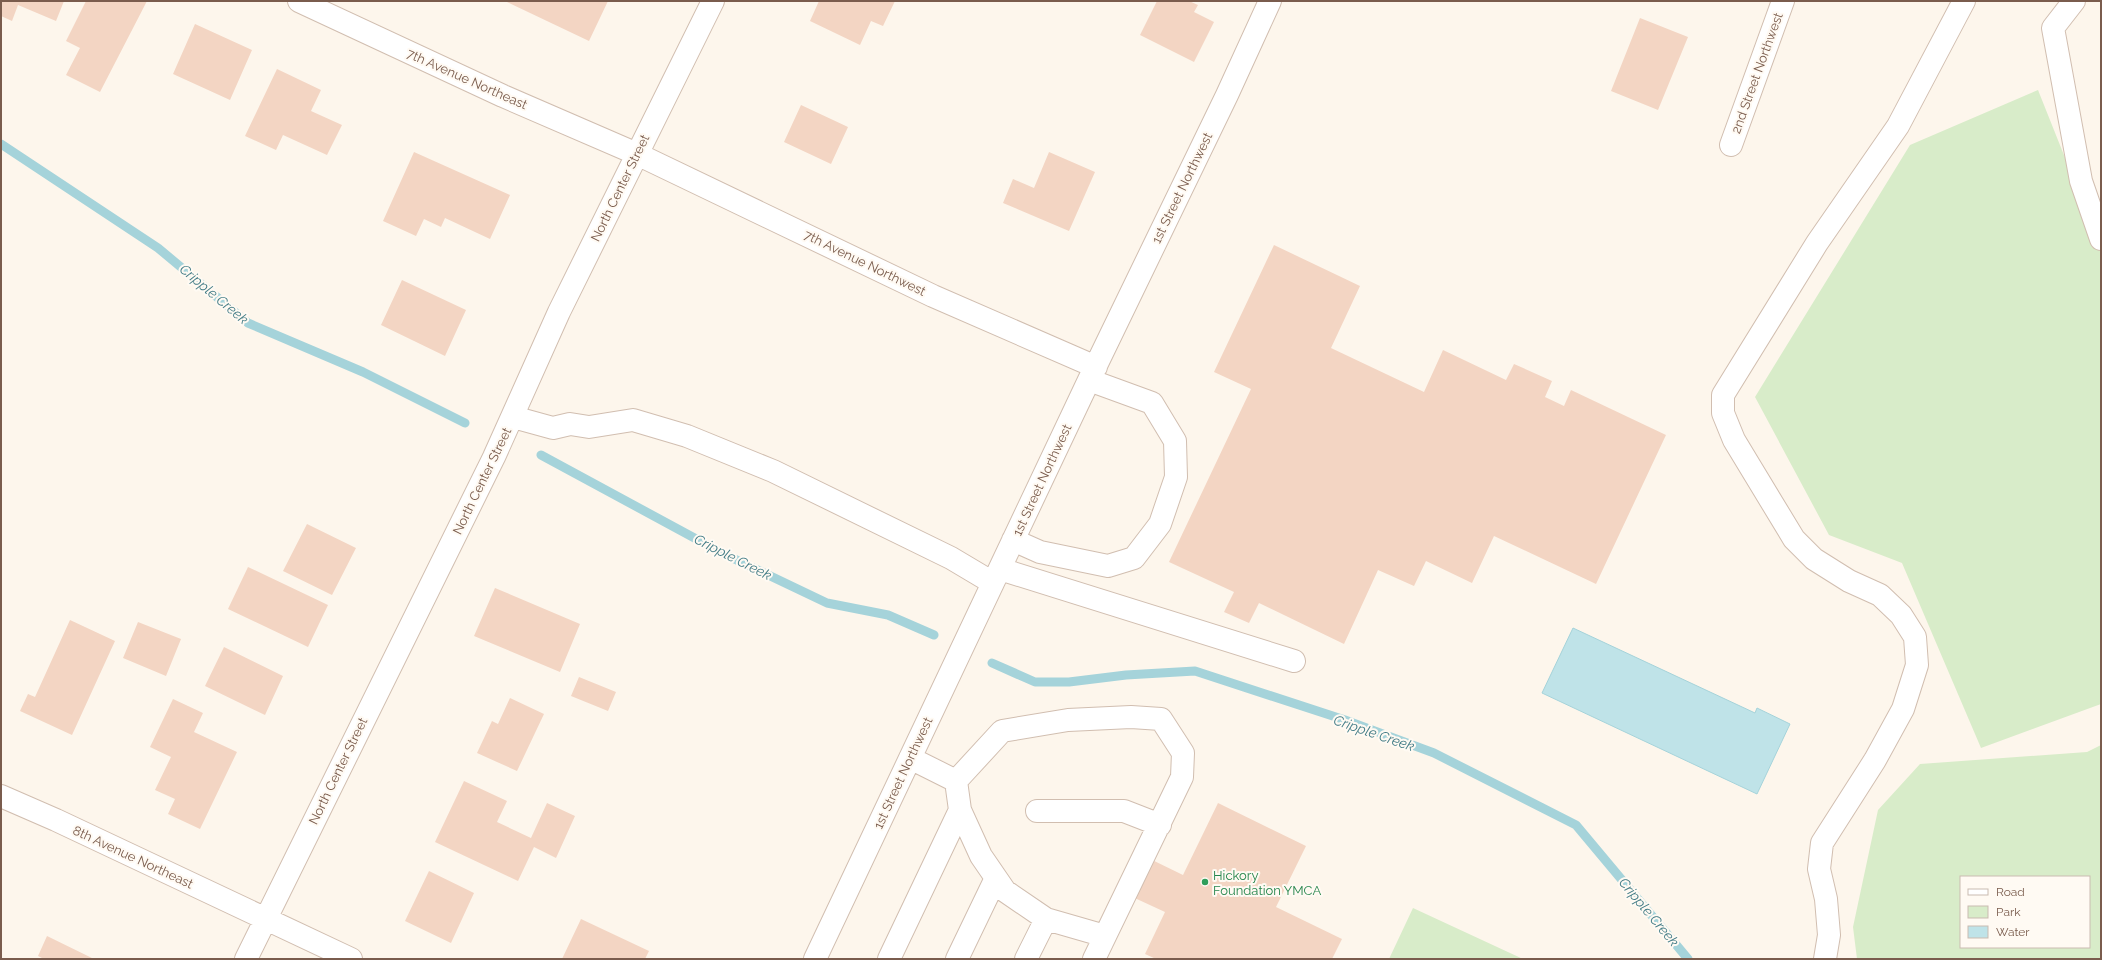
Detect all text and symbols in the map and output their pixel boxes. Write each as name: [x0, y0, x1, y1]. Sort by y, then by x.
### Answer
street label: 2nd Street Northwest: [1728, 10, 1786, 136]
street label: 7th Avenue Northeast: [404, 46, 530, 113]
street label: 1st Street Northwest: [1149, 130, 1216, 246]
street label: North Center Street: [588, 132, 653, 244]
street label: 7th Avenue Northwest: [802, 227, 929, 299]
water label: Cripple Creek: [177, 261, 252, 328]
street label: 1st Street Northwest: [1010, 421, 1075, 538]
street label: North Center Street: [450, 425, 515, 537]
water label: Cripple Creek: [692, 531, 775, 584]
water label: Cripple Creek: [1331, 712, 1417, 754]
street label: 1st Street Northwest: [871, 714, 936, 831]
street label: North Center Street: [306, 715, 371, 827]
street label: 8th Avenue Northeast: [70, 823, 196, 892]
place label: Hickory Foundation YMCA: [1213, 868, 1321, 898]
water label: Cripple Creek: [1616, 875, 1683, 950]
legend: [1960, 876, 2090, 948]
marker: Hickory Foundation YMCA: [1200, 877, 1210, 887]
text: Road: [1996, 885, 2025, 899]
text: Park: [1996, 905, 2021, 919]
text: Water: [1996, 925, 2030, 939]

